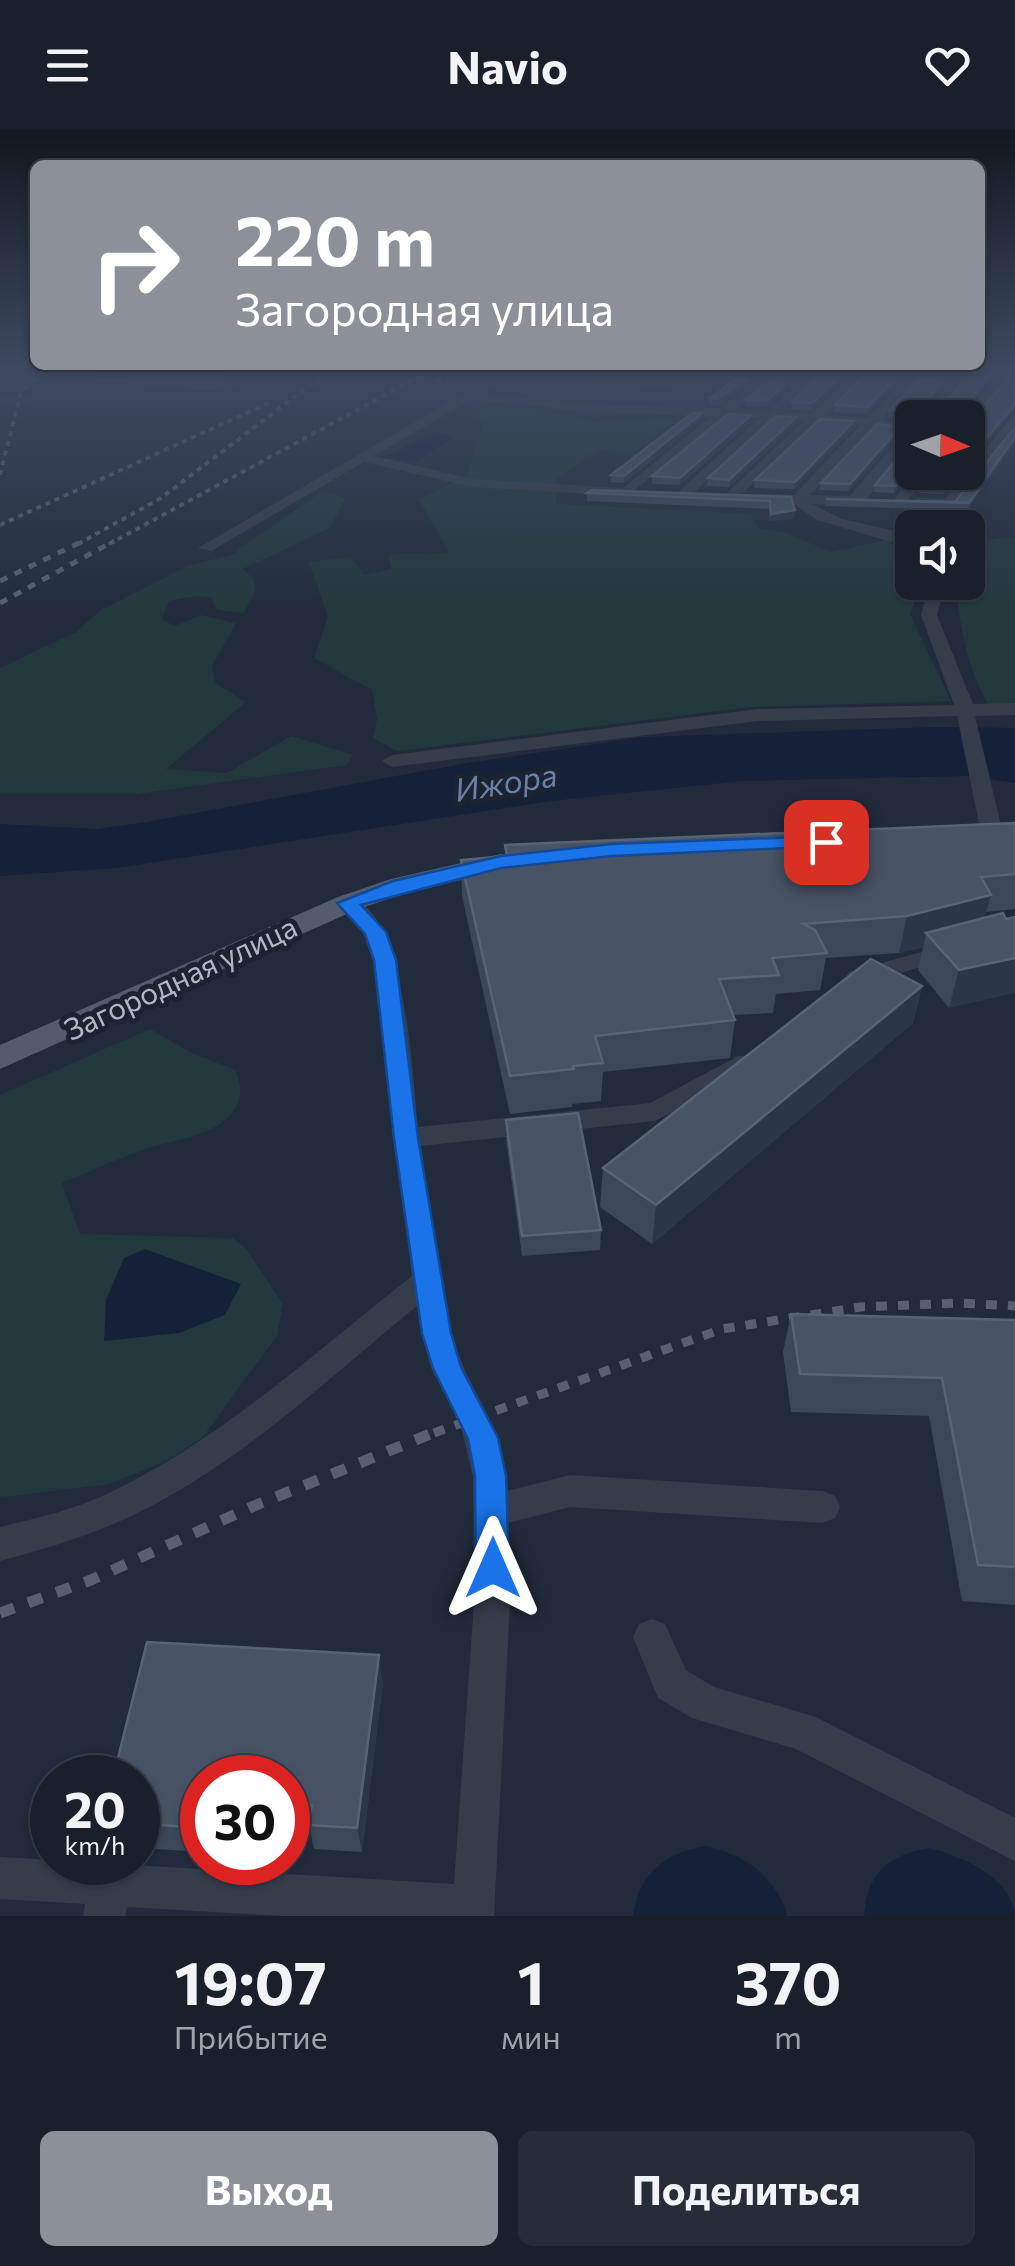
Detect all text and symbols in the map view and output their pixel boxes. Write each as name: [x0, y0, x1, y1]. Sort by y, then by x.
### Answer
icon: menu: [40, 38, 95, 93]
text: Navio: [447, 38, 568, 93]
icon: heart: [920, 38, 975, 93]
text: 220 m: [235, 195, 435, 280]
icon: right: [70, 200, 200, 330]
text: Загородная улица: [235, 280, 614, 335]
north arrow: [895, 400, 985, 490]
map controls: [895, 400, 985, 600]
button: sound: [895, 510, 985, 600]
water label: Ижора: [452, 753, 560, 809]
pin: [784, 800, 869, 885]
icon: arrive: [799, 815, 854, 870]
street label: Загородная улица: [58, 907, 302, 1047]
position arrow: [441, 1516, 545, 1620]
speed limit sign: 30: [180, 1755, 310, 1885]
text: 20: [64, 1777, 126, 1838]
text: km/h: [65, 1830, 125, 1860]
text: 19:07: [174, 1944, 327, 2017]
text: 1: [517, 1944, 545, 2017]
text: 370: [734, 1944, 841, 2017]
text: Прибытие: [174, 2016, 328, 2056]
text: мин: [501, 2016, 561, 2056]
text: m: [774, 2016, 802, 2056]
button: Выход: [40, 2131, 498, 2246]
button: Поделиться: [518, 2131, 975, 2246]

